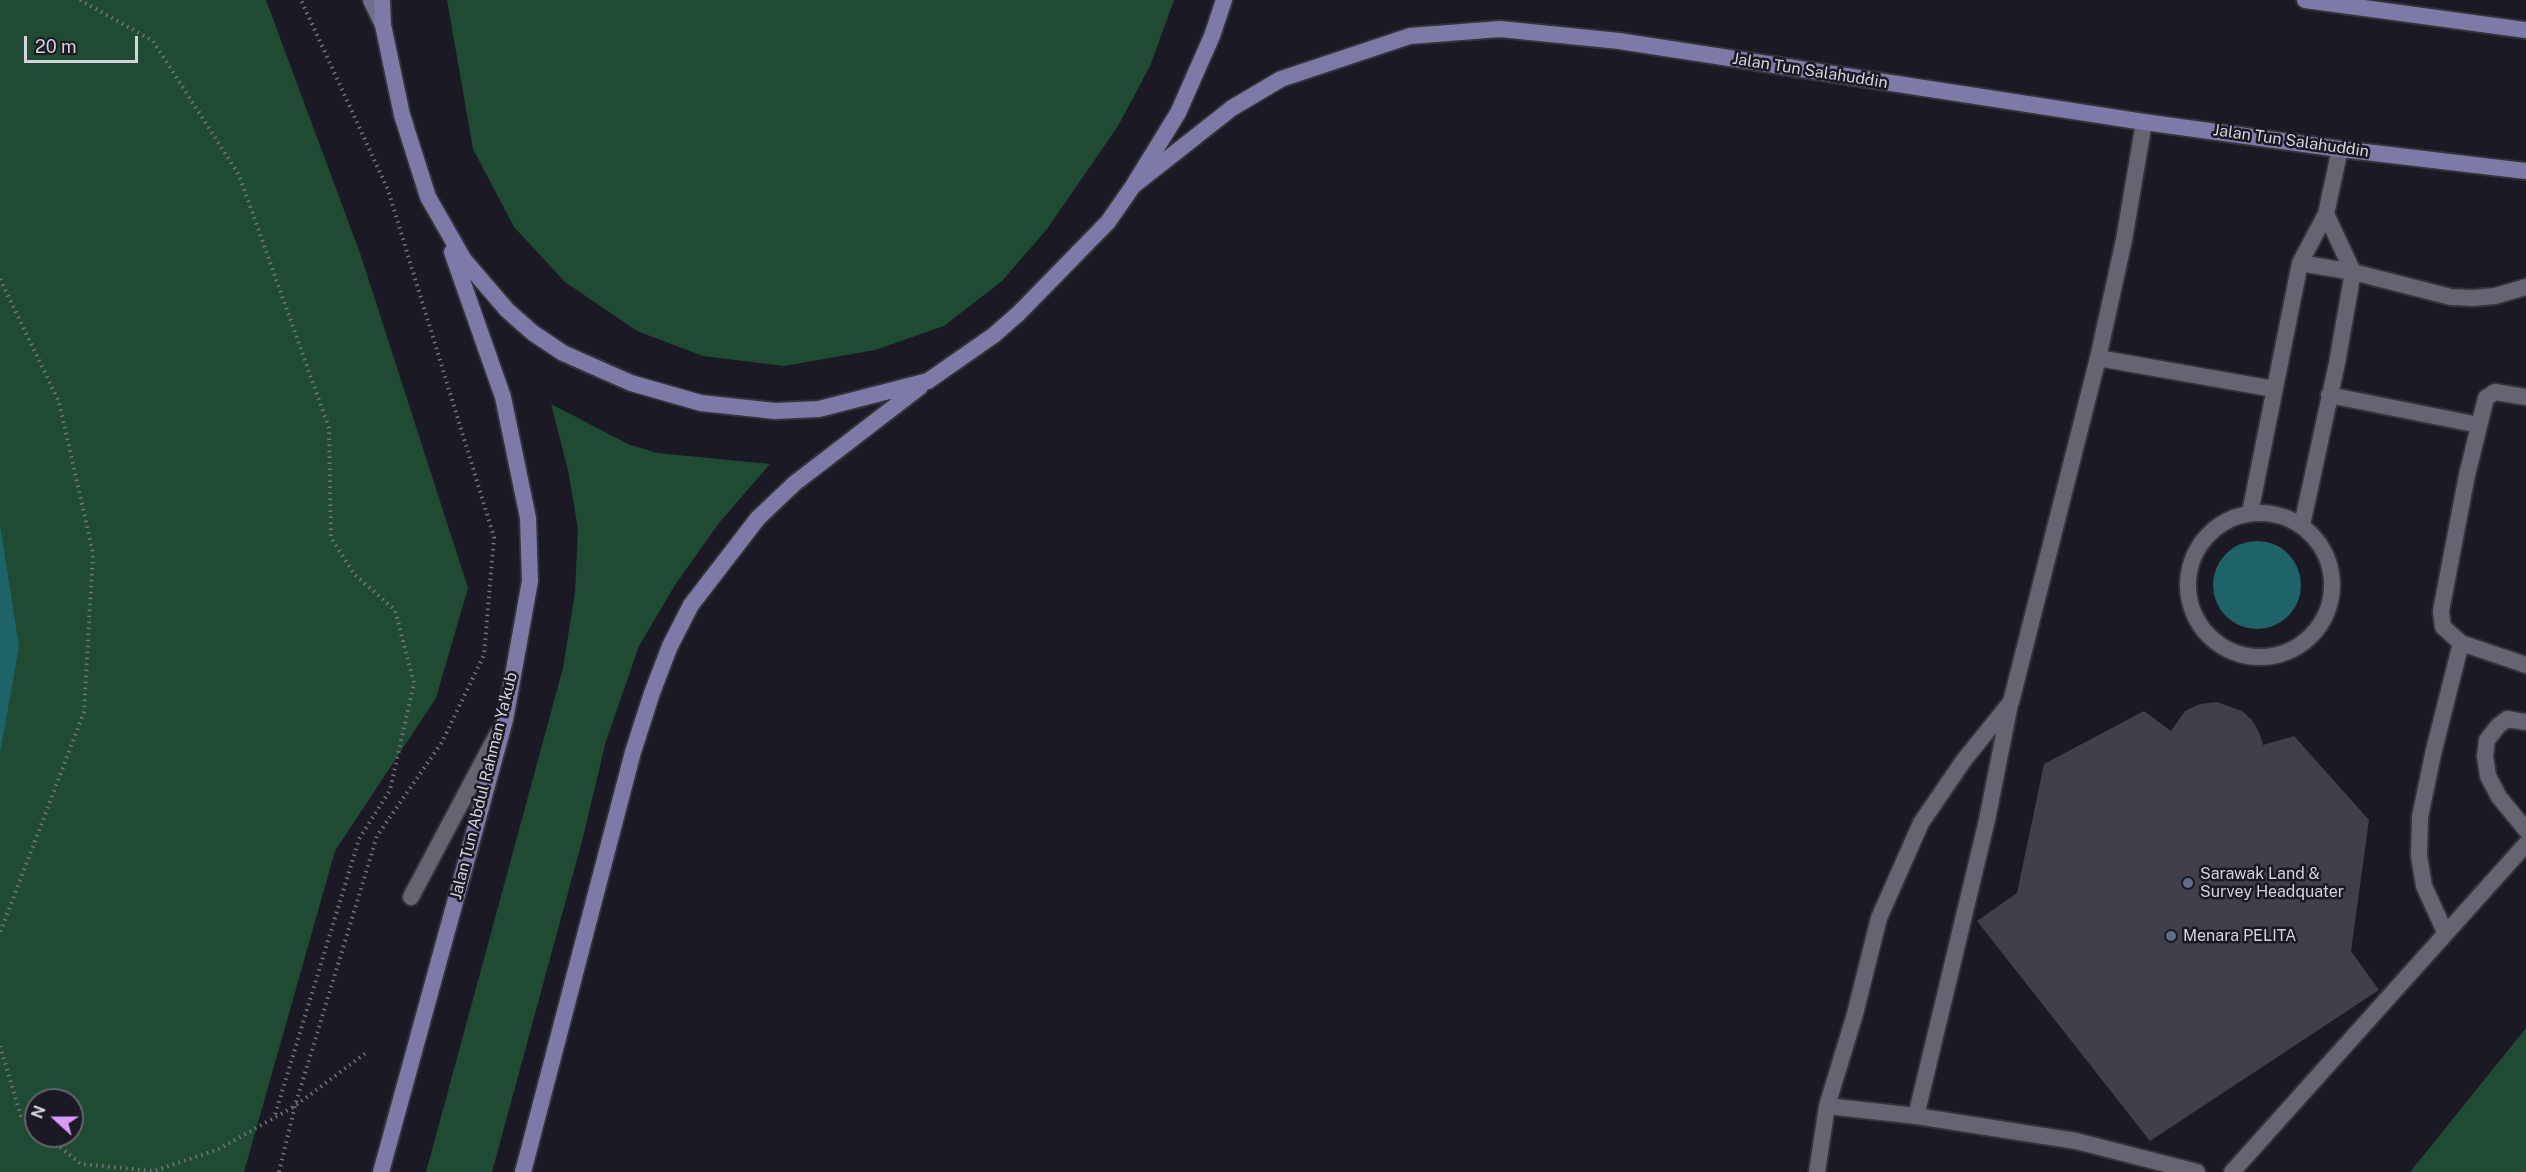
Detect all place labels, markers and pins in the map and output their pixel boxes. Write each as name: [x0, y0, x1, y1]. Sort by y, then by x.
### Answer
place label: Sarawak Land & Survey Headquater: [2200, 864, 2344, 902]
marker: Sarawak Land & Survey Headquater: [2181, 876, 2195, 890]
place label: Menara PELITA: [2183, 926, 2296, 946]
marker: Menara PELITA: [2164, 929, 2178, 943]

